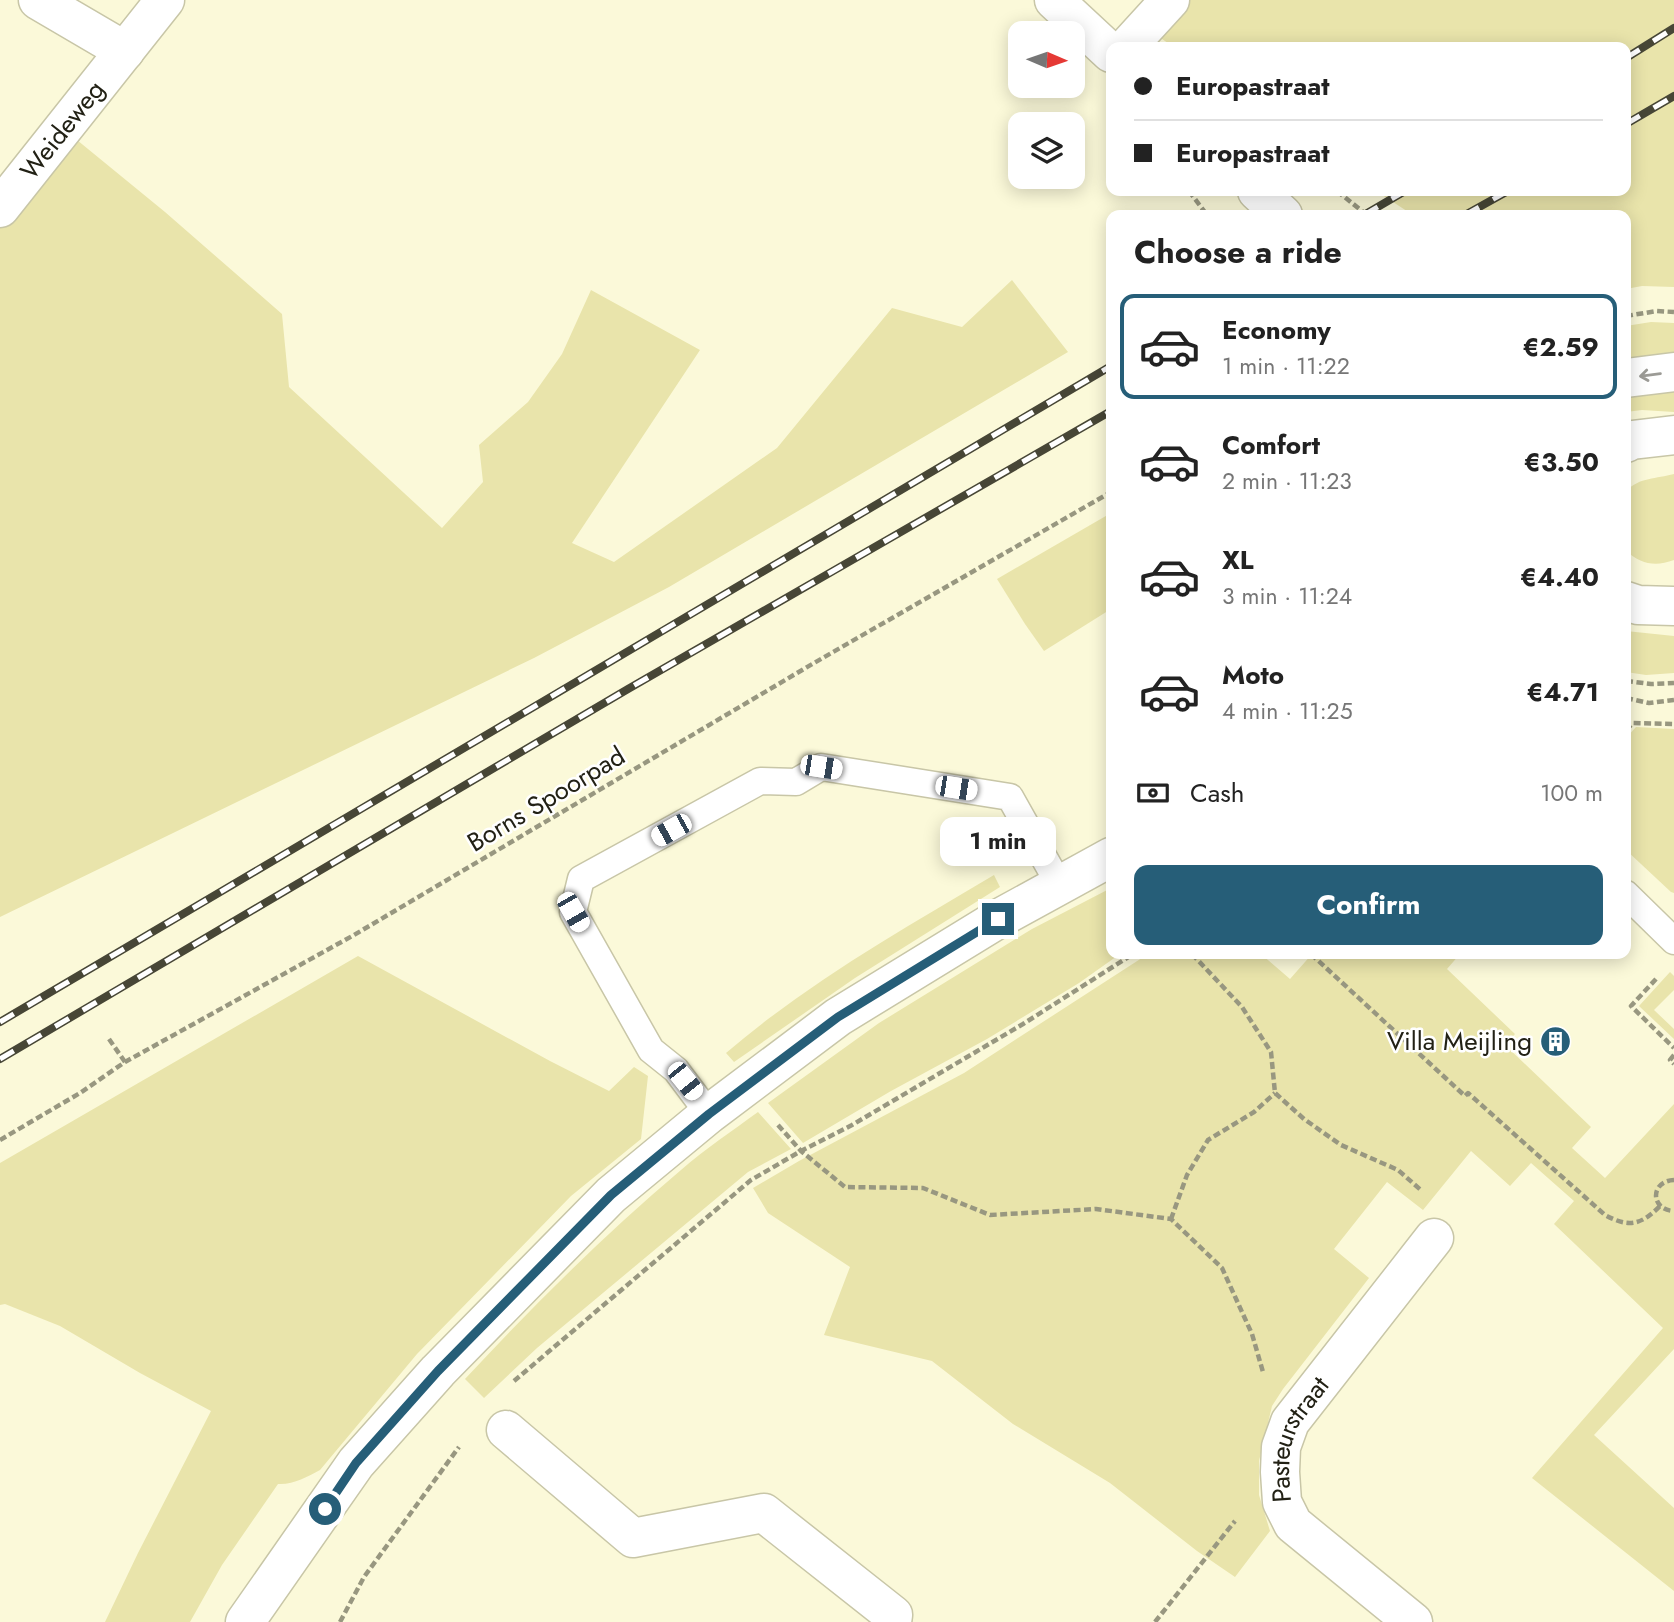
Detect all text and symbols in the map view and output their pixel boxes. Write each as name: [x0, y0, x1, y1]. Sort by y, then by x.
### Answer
north arrow: [1008, 21, 1085, 98]
map controls: [1008, 21, 1085, 189]
text: Europastraat: [1176, 67, 1329, 105]
street label: Weideweg: [11, 72, 113, 187]
button: layers: [1008, 112, 1085, 189]
text: Europastraat: [1176, 134, 1329, 172]
text: Choose a ride: [1134, 229, 1342, 275]
text: Economy: [1222, 311, 1331, 349]
icon: car: [1138, 315, 1201, 378]
text: €2.59: [1522, 328, 1599, 366]
text: 1 min · 11:22: [1222, 349, 1350, 383]
one-way arrow: [1639, 369, 1662, 382]
text: Comfort: [1222, 426, 1320, 464]
icon: car: [1138, 430, 1201, 493]
text: €3.50: [1524, 443, 1599, 481]
text: 2 min · 11:23: [1222, 464, 1352, 498]
text: XL: [1222, 541, 1254, 579]
icon: car: [1138, 545, 1201, 608]
text: €4.40: [1520, 558, 1599, 596]
text: 3 min · 11:24: [1222, 579, 1352, 613]
text: Moto: [1222, 656, 1284, 694]
icon: car: [1138, 660, 1201, 723]
text: €4.71: [1527, 673, 1599, 711]
text: 4 min · 11:25: [1222, 694, 1353, 728]
street label: Borns Spoorpad: [460, 737, 632, 861]
car: [799, 753, 844, 781]
car: [934, 774, 979, 802]
icon: cash: [1134, 774, 1172, 812]
text: Cash: [1190, 774, 1244, 812]
text: 100 m: [1540, 776, 1603, 810]
car: [648, 811, 695, 849]
callout: 1 min: [940, 818, 1056, 866]
text: 1 min: [969, 824, 1027, 858]
button: Confirm: [1134, 865, 1603, 945]
car: [554, 889, 593, 935]
route end: [982, 903, 1014, 935]
place label: Villa Meijling: [1387, 1022, 1532, 1060]
building icon: Villa Meijling: [1538, 1024, 1572, 1058]
car: [664, 1058, 707, 1104]
street label: Pasteurstraat: [1261, 1367, 1338, 1504]
route start: [309, 1493, 341, 1525]

